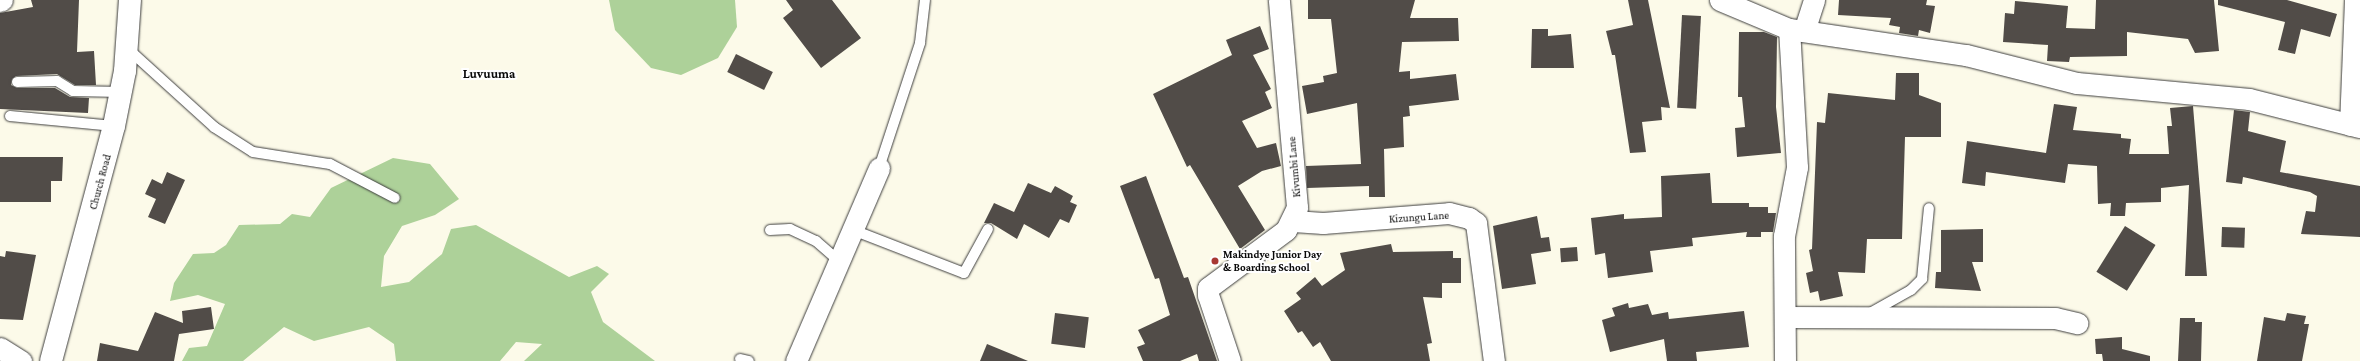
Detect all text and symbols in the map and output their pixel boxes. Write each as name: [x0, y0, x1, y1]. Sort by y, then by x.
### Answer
district label: Luvuuma: [463, 66, 515, 82]
street label: Kivumbi Lane: [1285, 136, 1303, 198]
street label: Church Road: [86, 153, 114, 211]
street label: Kizungu Lane: [1389, 208, 1449, 226]
place label: Makindye Junior Day & Boarding School: [1223, 248, 1322, 274]
marker: Makindye Junior Day & Boarding School: [1210, 256, 1220, 266]

